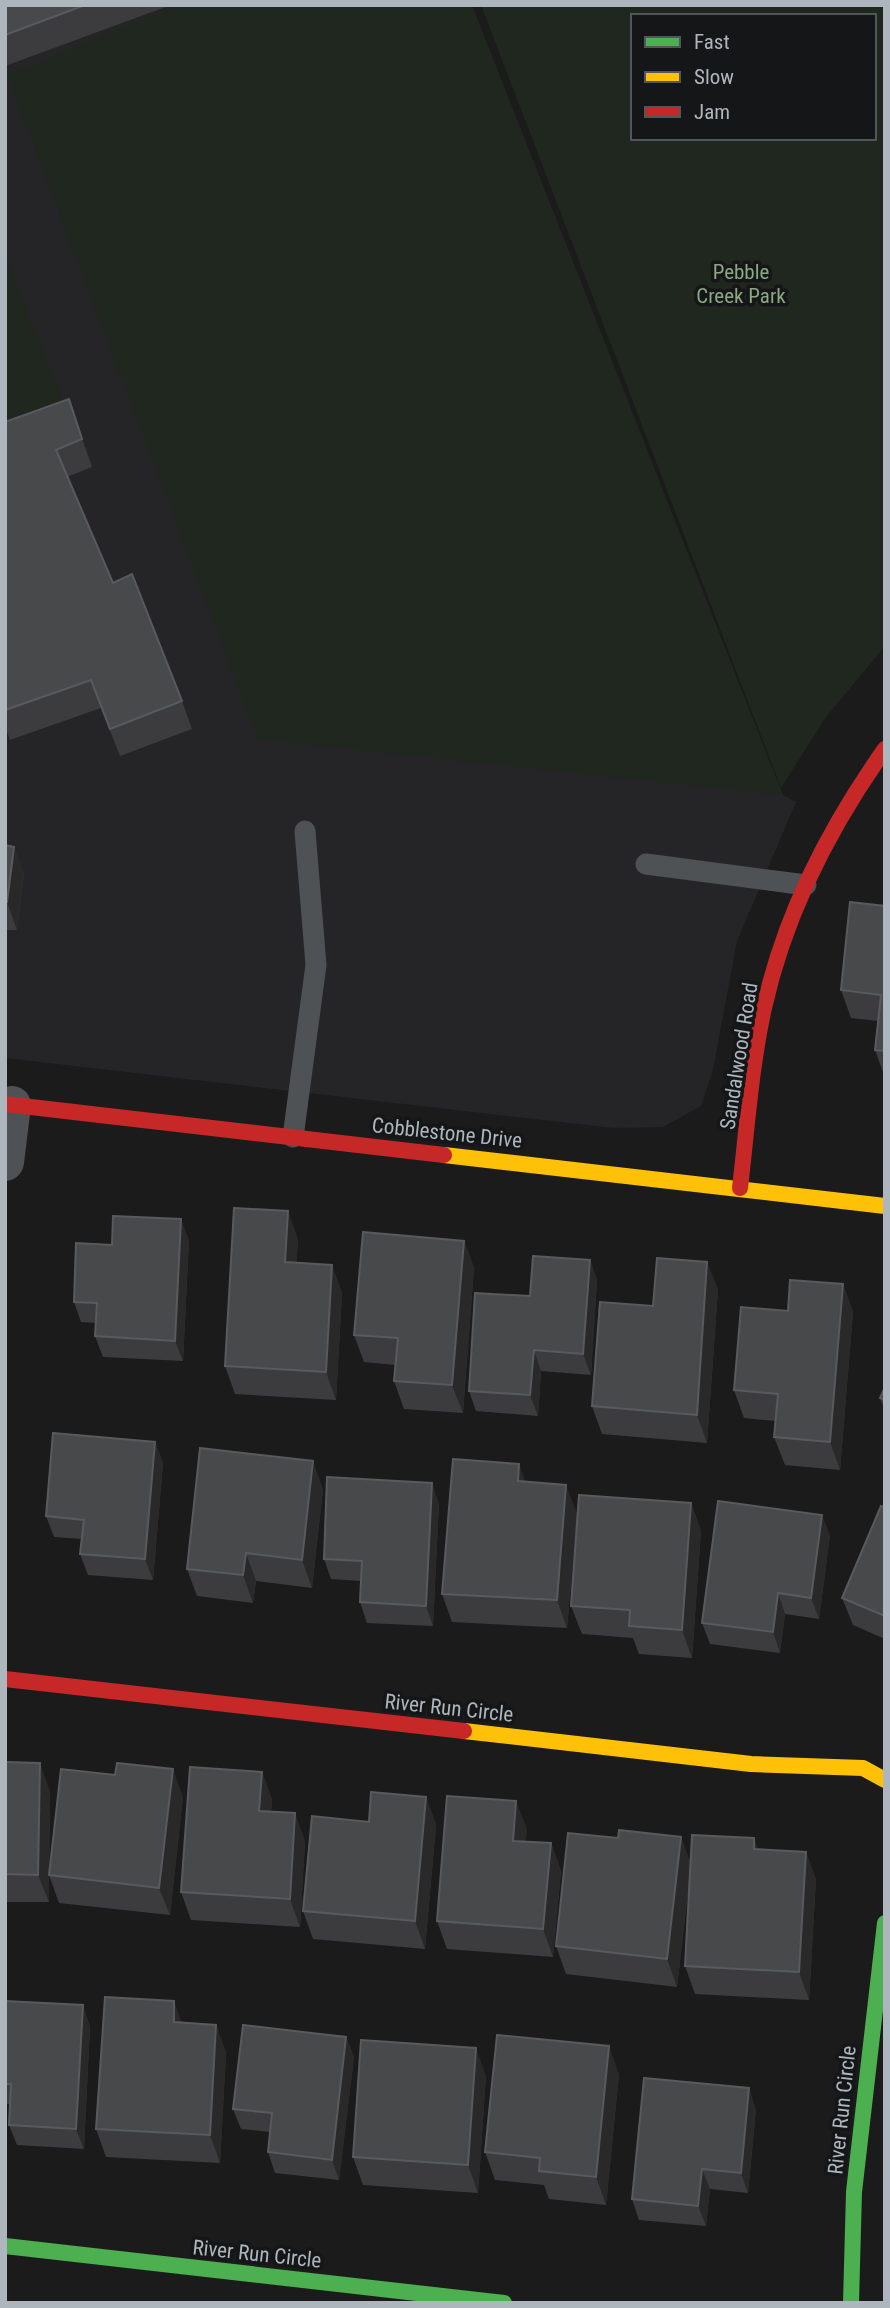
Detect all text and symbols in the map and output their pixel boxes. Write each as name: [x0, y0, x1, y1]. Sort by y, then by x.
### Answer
legend: [631, 14, 876, 140]
text: Fast: [694, 30, 730, 54]
text: Slow: [694, 65, 734, 89]
text: Jam: [694, 100, 730, 124]
park label: Pebble Creek Park: [696, 260, 786, 308]
street label: Sandalwood Road: [716, 981, 762, 1131]
street label: Cobblestone Drive: [371, 1113, 523, 1153]
street label: River Run Circle: [383, 1689, 515, 1727]
street label: River Run Circle: [823, 2044, 861, 2176]
street label: River Run Circle: [191, 2235, 323, 2273]

